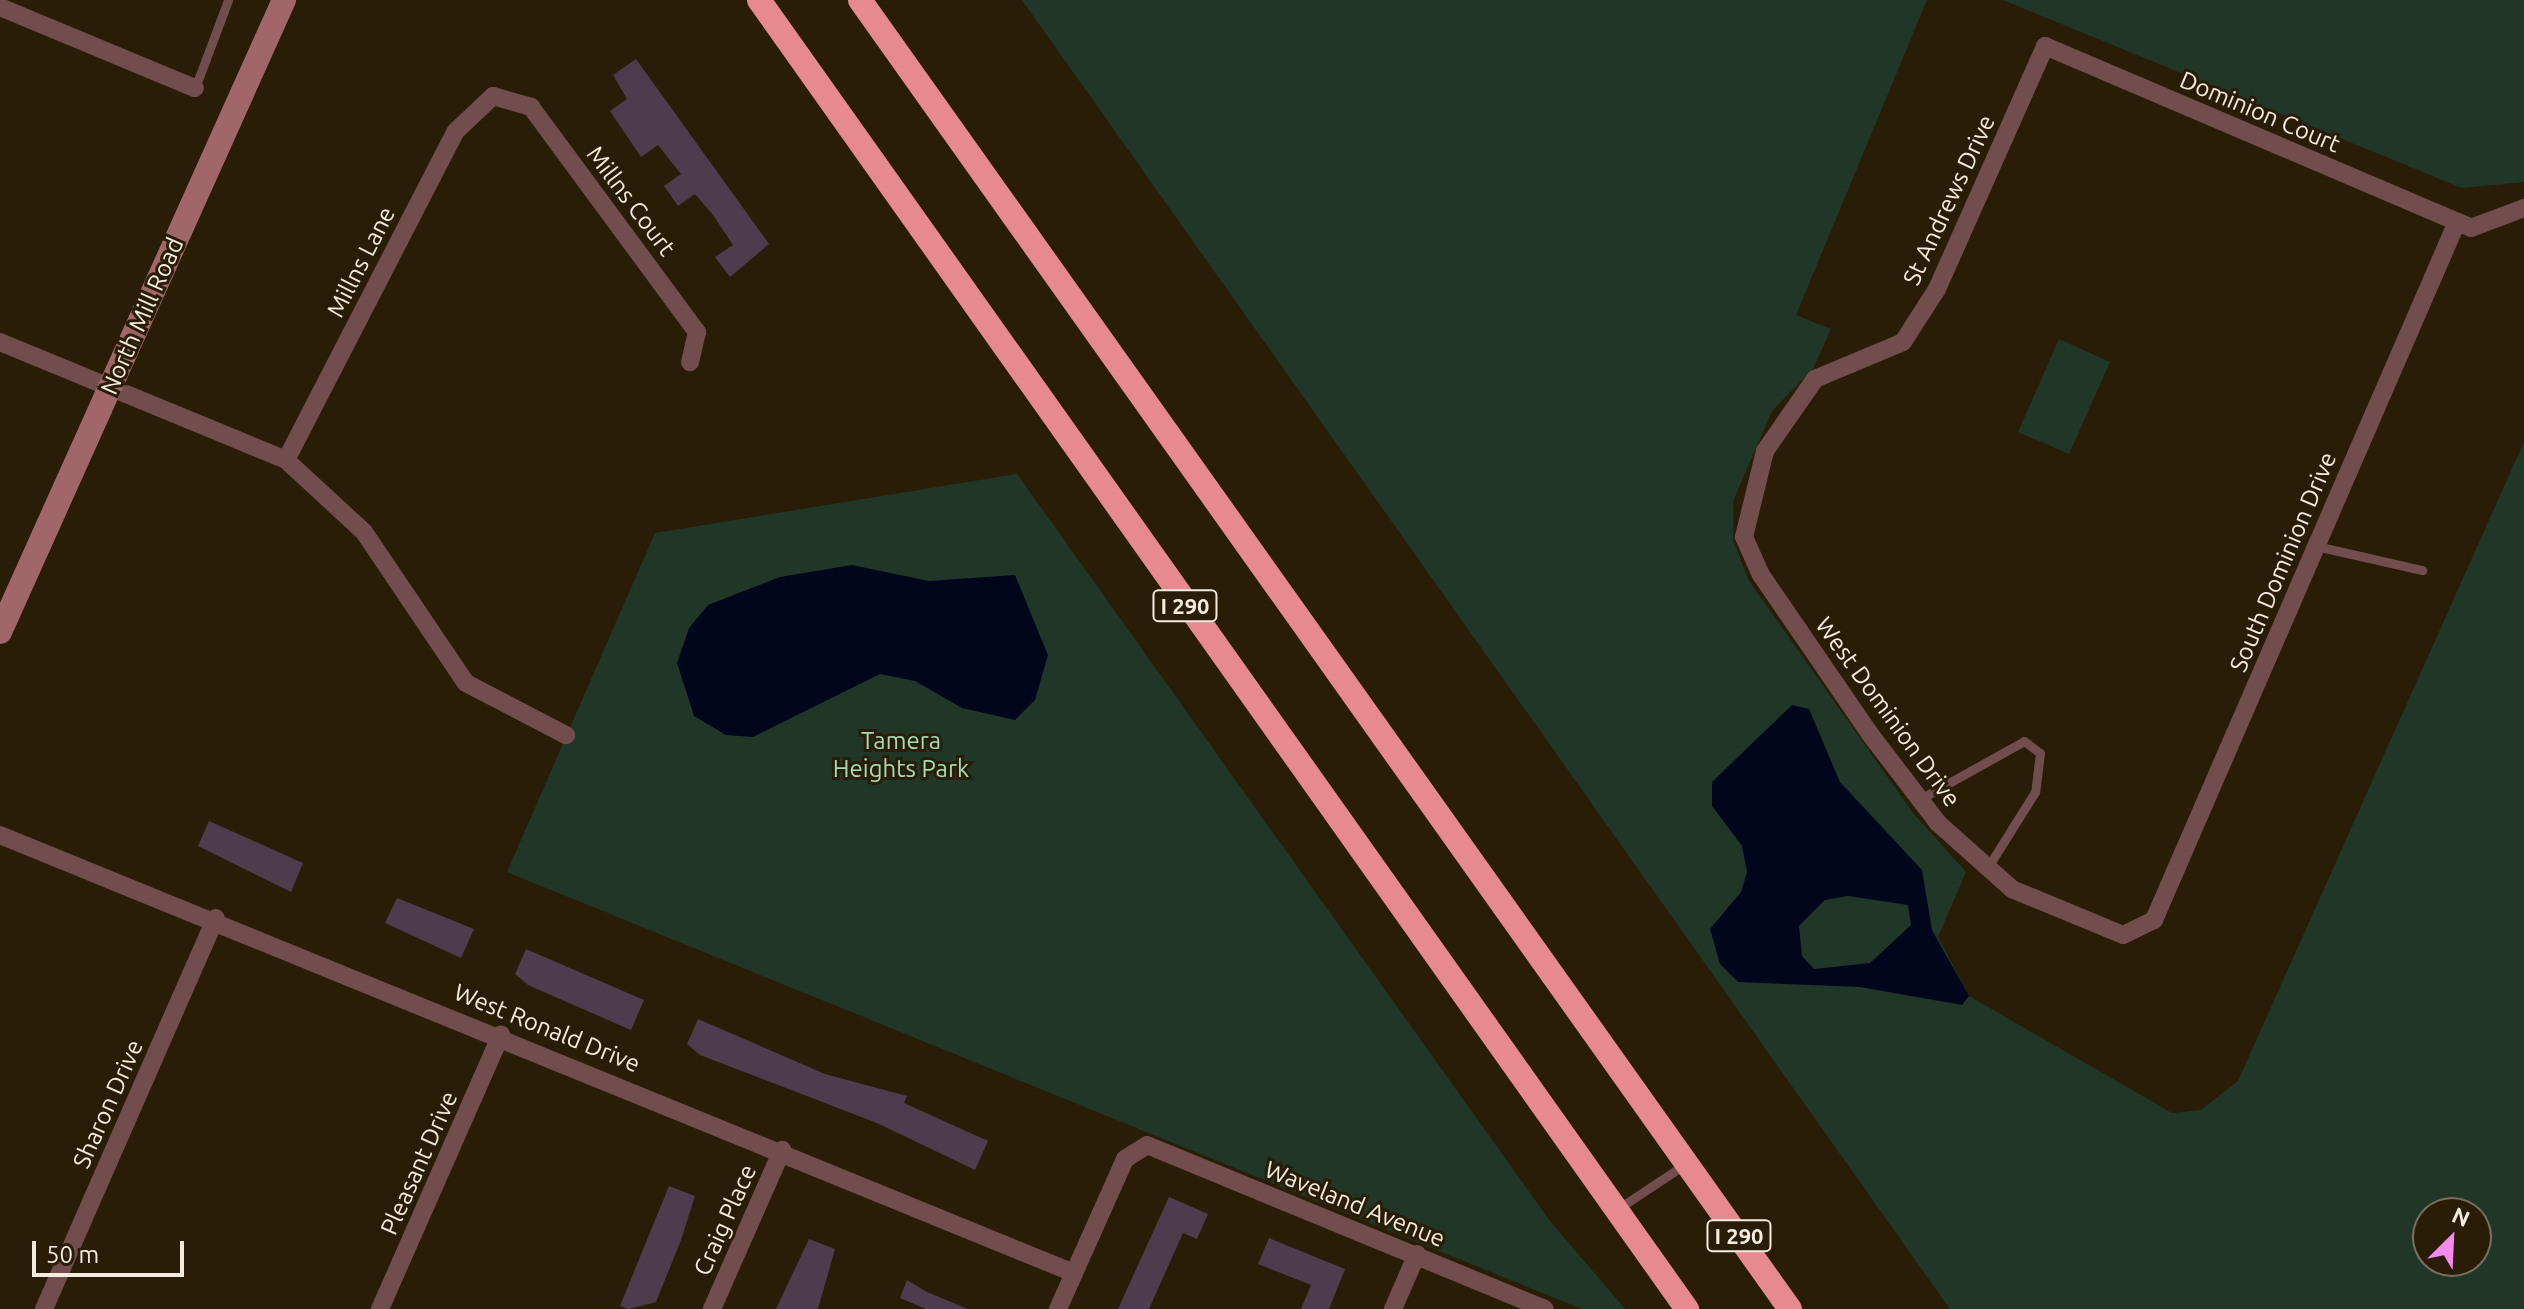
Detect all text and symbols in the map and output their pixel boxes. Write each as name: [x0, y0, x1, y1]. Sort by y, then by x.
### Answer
street label: Dominion Court: [2176, 65, 2344, 159]
street label: St Andrews Drive: [1897, 110, 2001, 290]
street label: Millns Court: [580, 140, 682, 262]
street label: Millns Lane: [321, 202, 401, 322]
street label: North Mill Road: [94, 233, 190, 399]
street label: South Dominion Drive: [2224, 448, 2342, 676]
road number: I 290: [1151, 588, 1219, 624]
street label: West Dominion Drive: [1809, 612, 1967, 812]
park label: Tamera Heights Park: [833, 727, 969, 783]
street label: West Ronald Drive: [450, 978, 644, 1078]
street label: Sharon Drive: [67, 1035, 149, 1173]
street label: Pleasant Drive: [374, 1087, 464, 1239]
street label: Waveland Avenue: [1261, 1155, 1449, 1253]
street label: Craig Place: [688, 1160, 762, 1280]
north arrow: [2412, 1197, 2492, 1277]
text: N: [2449, 1202, 2474, 1231]
road number: I 290: [1705, 1218, 1773, 1254]
scale bar: [36, 1225, 188, 1275]
text: 50 m: [46, 1241, 99, 1268]

